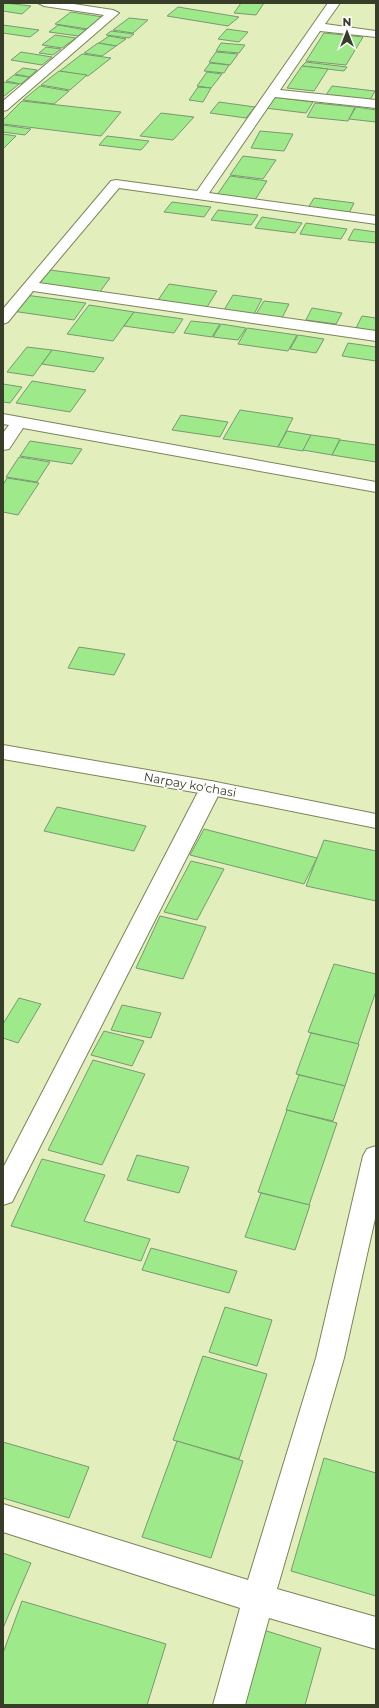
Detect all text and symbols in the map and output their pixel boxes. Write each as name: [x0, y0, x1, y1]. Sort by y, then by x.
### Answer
north arrow: [327, 12, 367, 52]
text: N: [343, 15, 351, 29]
street label: Narpay ko'chasi: [143, 769, 237, 800]

